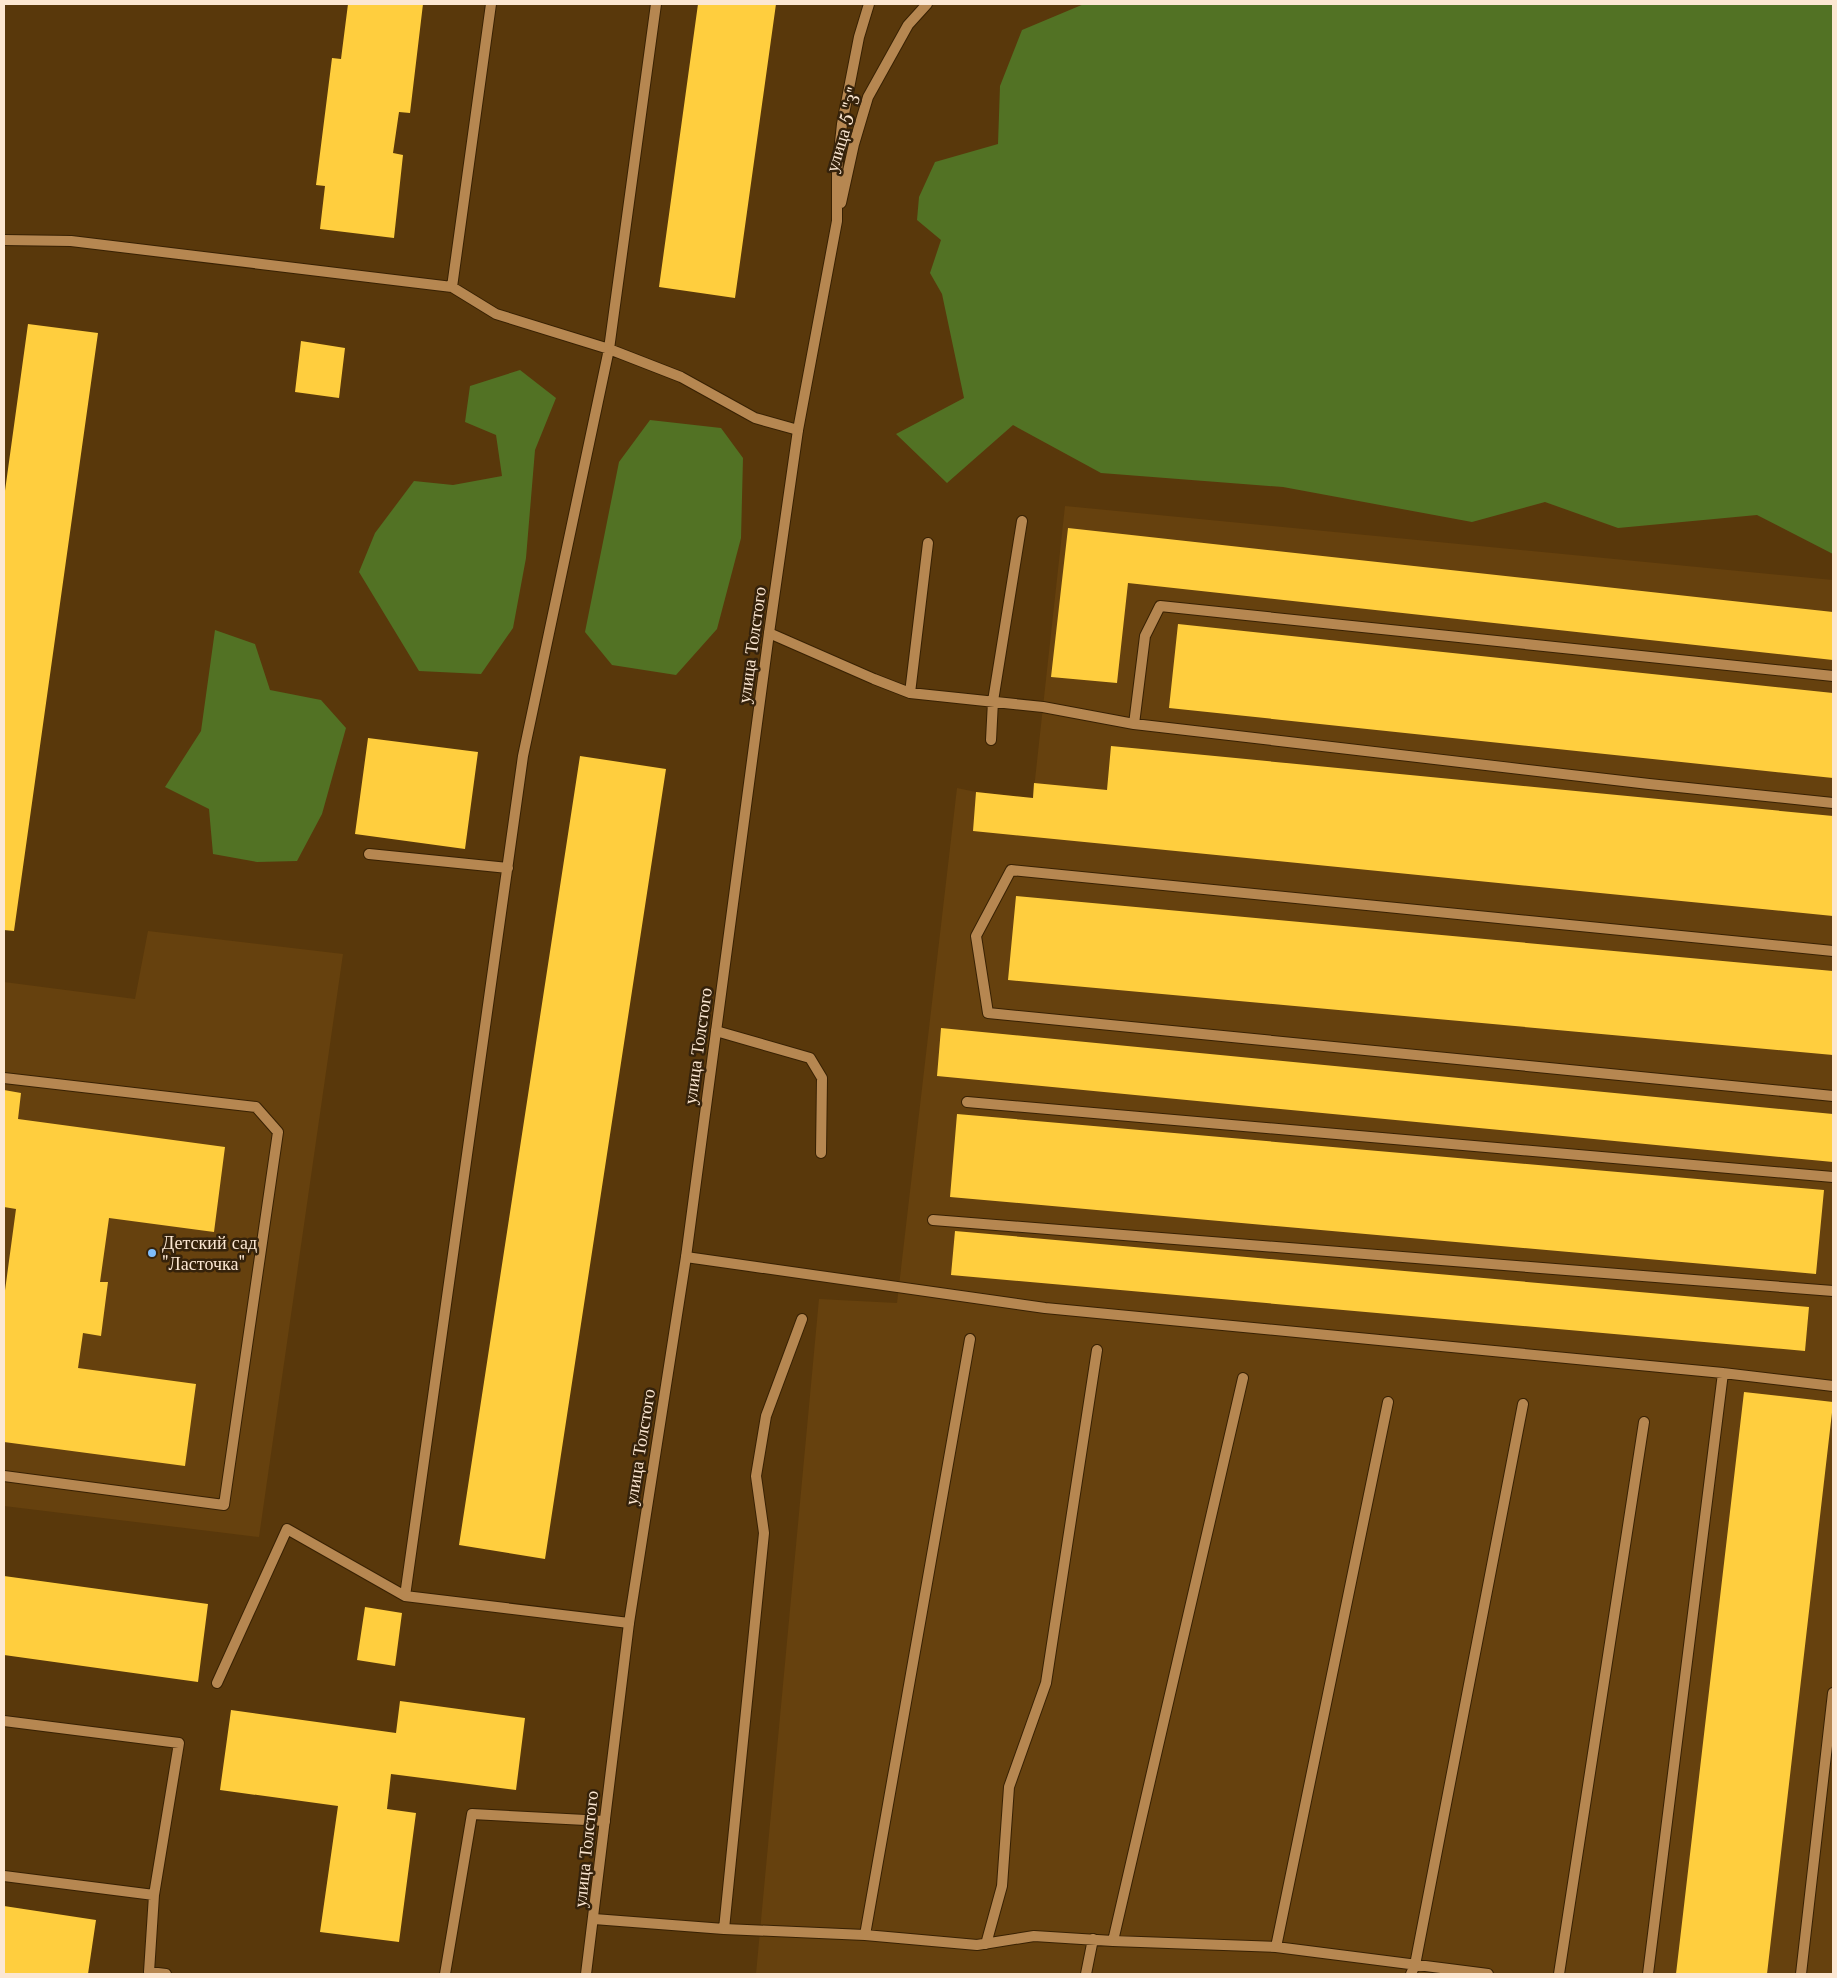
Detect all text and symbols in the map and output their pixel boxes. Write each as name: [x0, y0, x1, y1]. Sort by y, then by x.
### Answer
street label: улица 5 "З": [821, 85, 867, 175]
street label: улица Толстого: [733, 585, 771, 705]
street label: улица Толстого: [679, 986, 717, 1106]
place label: Детский сад "Ласточка": [162, 1232, 257, 1275]
marker: Детский сад "Ласточка": [146, 1247, 158, 1259]
street label: улица Толстого: [620, 1387, 660, 1507]
street label: улица Толстого: [569, 1789, 603, 1909]

